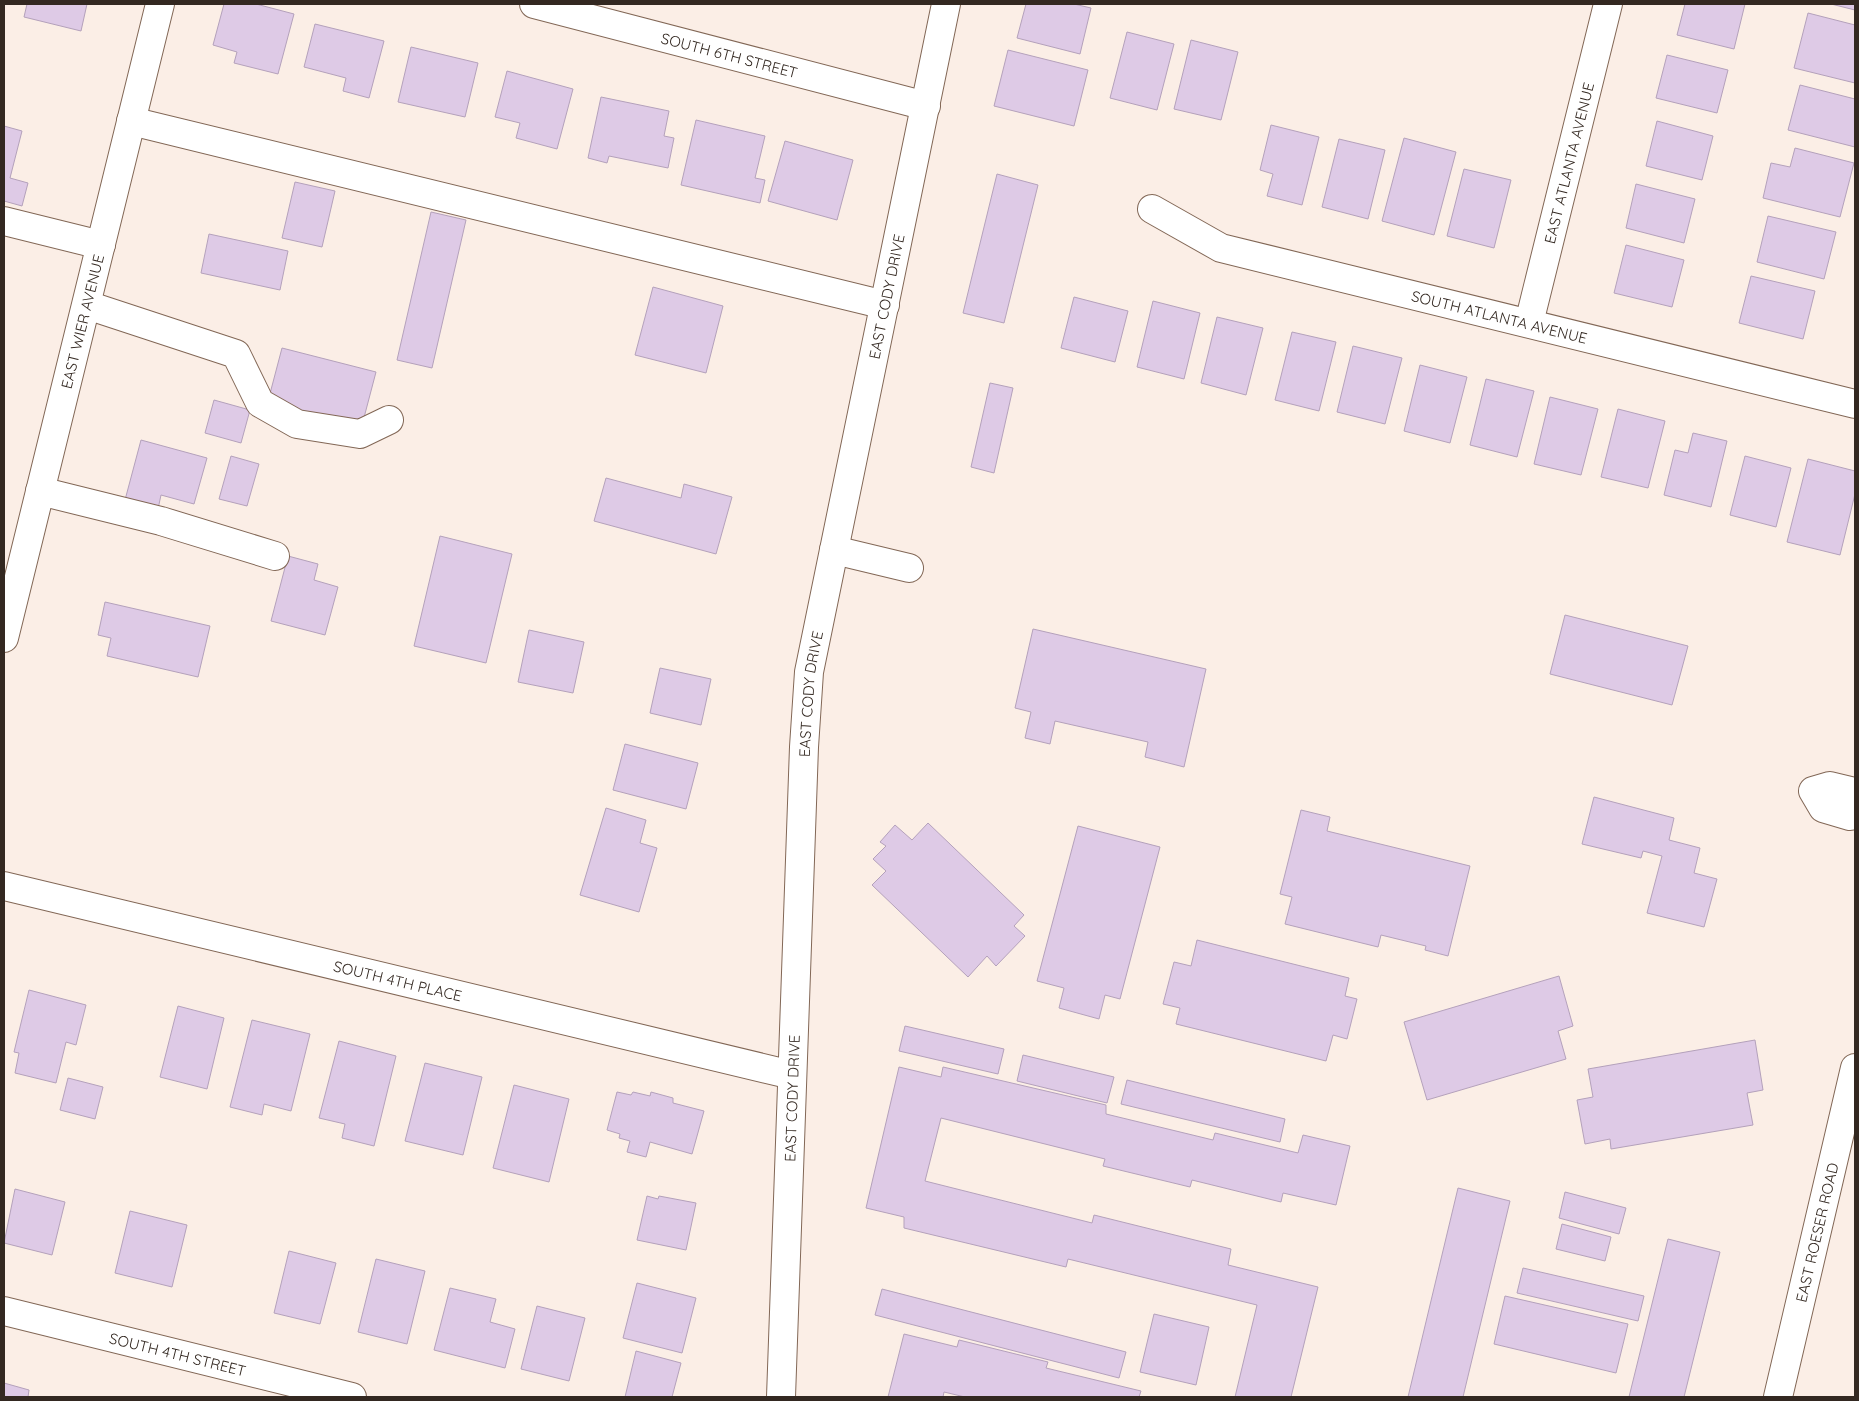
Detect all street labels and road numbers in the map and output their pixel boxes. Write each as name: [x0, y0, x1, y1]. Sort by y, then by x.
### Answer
street label: SOUTH 6TH STREET: [659, 28, 800, 82]
street label: EAST ATLANTA AVENUE: [1540, 80, 1598, 246]
street label: EAST CODY DRIVE: [864, 232, 908, 361]
street label: EAST WIER AVENUE: [56, 252, 108, 391]
street label: SOUTH ATLANTA AVENUE: [1410, 286, 1589, 347]
street label: EAST CODY DRIVE: [794, 629, 827, 757]
street label: SOUTH 4TH PLACE: [332, 956, 464, 1005]
street label: EAST CODY DRIVE: [780, 1034, 803, 1162]
street label: EAST ROESER ROAD: [1791, 1161, 1842, 1304]
street label: SOUTH 4TH STREET: [107, 1328, 248, 1380]

